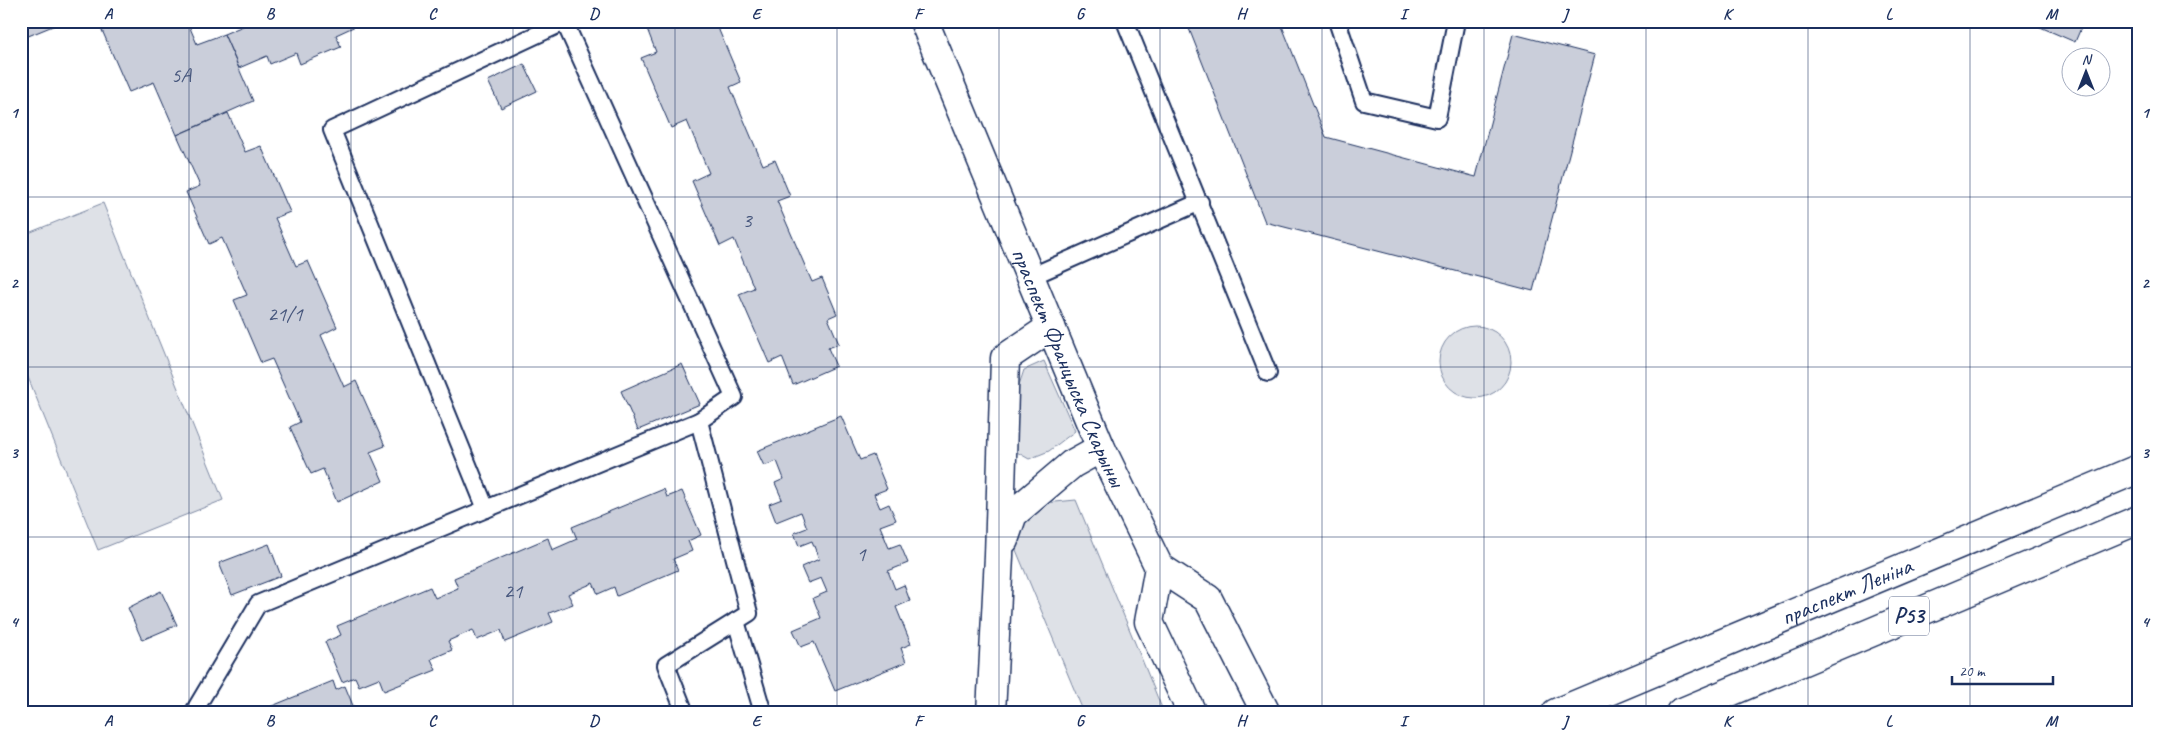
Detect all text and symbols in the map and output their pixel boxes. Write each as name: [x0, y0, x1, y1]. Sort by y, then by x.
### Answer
text: A: [104, 4, 114, 24]
text: B: [266, 4, 276, 24]
text: C: [428, 4, 438, 24]
text: D: [589, 4, 600, 24]
text: E: [752, 4, 763, 24]
text: F: [914, 4, 925, 24]
text: G: [1076, 4, 1086, 24]
text: H: [1236, 4, 1248, 24]
text: I: [1400, 4, 1410, 24]
text: J: [1561, 4, 1570, 24]
text: K: [1723, 4, 1735, 24]
text: L: [1886, 4, 1894, 24]
text: M: [2045, 4, 2059, 24]
north arrow: [2062, 48, 2112, 98]
text: N: [2082, 51, 2093, 68]
house number: 5А: [171, 62, 192, 88]
text: 1: [10, 103, 19, 123]
text: 1: [2141, 103, 2150, 123]
house number: 3: [742, 207, 753, 233]
street label: праспект Францыска Скарыны: [1005, 243, 1133, 494]
text: 2: [10, 273, 19, 293]
text: 2: [2141, 273, 2150, 293]
house number: 21/1: [267, 301, 304, 327]
text: 3: [10, 443, 19, 463]
text: 3: [2141, 443, 2150, 463]
house number: 1: [856, 541, 867, 567]
street label: праспект Леніна: [1776, 550, 1918, 632]
house number: 21: [504, 578, 524, 604]
road number: Р53: [1889, 596, 1929, 636]
text: 4: [10, 612, 19, 632]
text: 4: [2141, 612, 2150, 632]
scale bar: [1952, 654, 2053, 686]
text: 20 m: [1959, 662, 1986, 681]
text: A: [104, 711, 114, 731]
text: B: [266, 711, 276, 731]
text: C: [428, 711, 438, 731]
text: D: [589, 711, 600, 731]
text: E: [752, 711, 763, 731]
text: F: [914, 711, 925, 731]
text: G: [1076, 711, 1086, 731]
text: H: [1236, 711, 1248, 731]
text: I: [1400, 711, 1410, 731]
text: J: [1561, 711, 1570, 731]
text: K: [1723, 711, 1735, 731]
text: L: [1886, 711, 1894, 731]
text: M: [2045, 711, 2059, 731]

